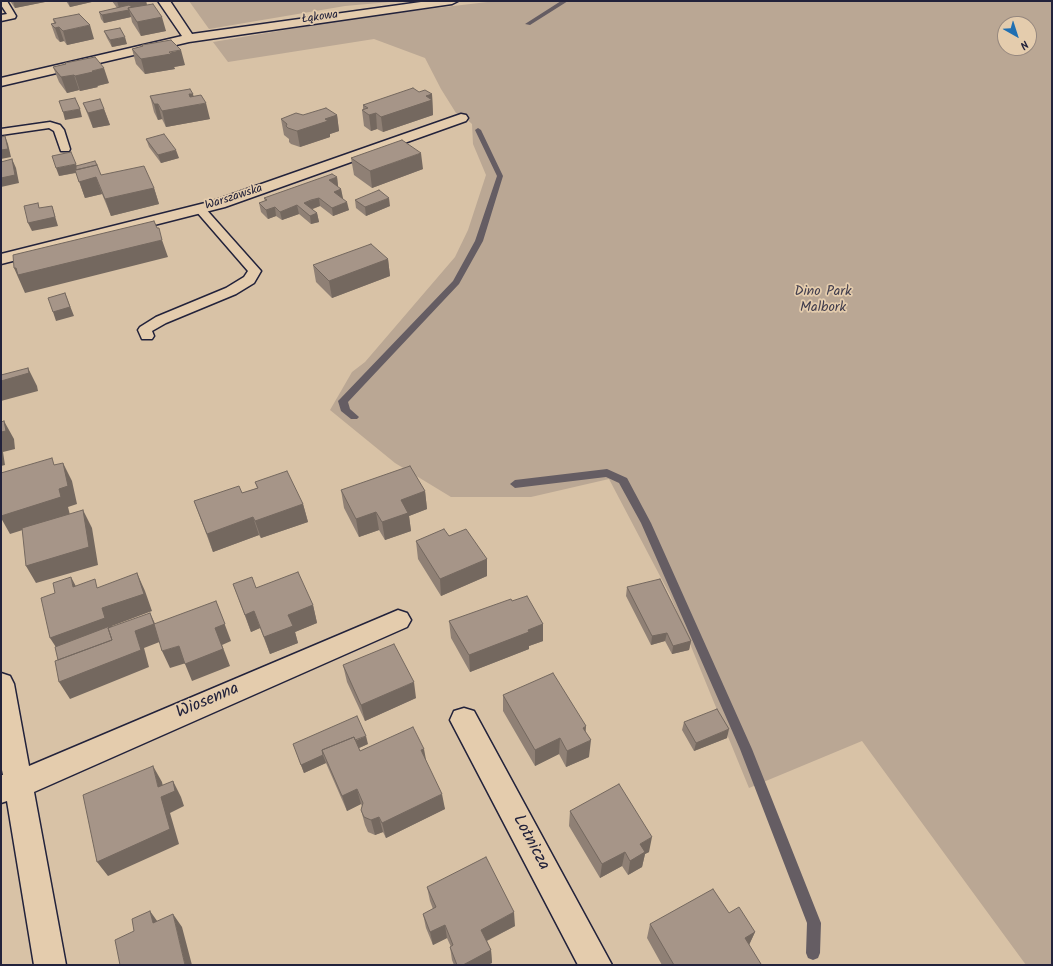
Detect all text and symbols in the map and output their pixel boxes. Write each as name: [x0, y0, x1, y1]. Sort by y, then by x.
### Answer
street label: Łąkowa: [301, 8, 339, 28]
north arrow: [997, 16, 1037, 56]
text: N: [1016, 35, 1032, 54]
street label: Warszawska: [204, 182, 264, 214]
park label: Dino Park Malbork: [794, 285, 852, 318]
street label: Wiosenna: [174, 680, 242, 724]
street label: Lotnicza: [507, 812, 553, 874]

